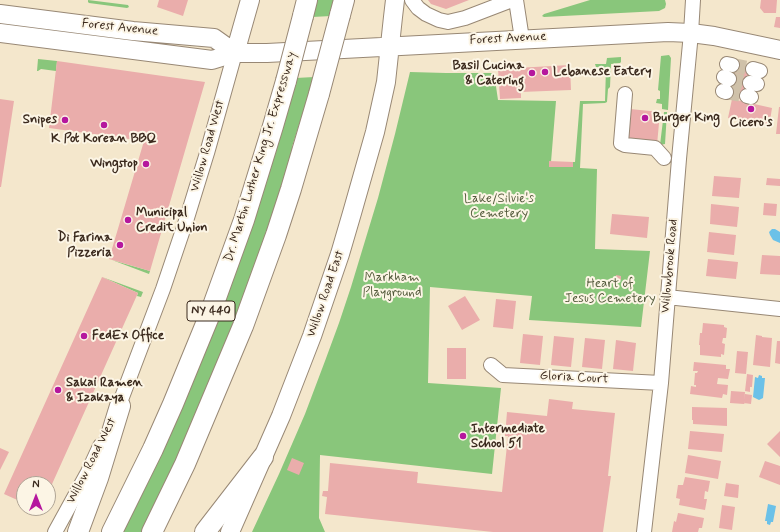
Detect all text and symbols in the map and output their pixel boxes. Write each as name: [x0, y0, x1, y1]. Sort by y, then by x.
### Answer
street label: Forest Avenue: [81, 16, 159, 40]
street label: Forest Avenue: [469, 29, 547, 49]
street label: Dr. Martin Luther King Jr. Expressway: [222, 50, 300, 264]
place label: Basil Cucina & Catering: [452, 58, 524, 89]
place label: Lebanese Eatery: [553, 64, 652, 80]
marker: Lebanese Eatery: [540, 67, 550, 77]
marker: Basil Cucina & Catering: [527, 68, 537, 78]
street label: Willow Road West: [187, 98, 229, 194]
marker: Cicero's: [746, 104, 756, 114]
place label: Burger King: [653, 110, 720, 126]
place label: Snipes: [23, 112, 57, 128]
marker: Burger King: [640, 113, 650, 123]
marker: Snipes: [60, 115, 70, 125]
place label: Cicero's: [730, 115, 772, 131]
marker: K Pot Korean BBQ: [99, 120, 109, 130]
place label: K Pot Korean BBQ: [51, 131, 157, 147]
place label: Wingstop: [90, 156, 138, 172]
marker: Wingstop: [141, 159, 151, 169]
park label: Lake/Silvie's Cemetery: [464, 191, 534, 222]
place label: Municipal Credit Union: [136, 205, 208, 236]
marker: Municipal Credit Union: [123, 215, 133, 225]
street label: Willowbrook Road: [658, 218, 682, 314]
place label: Di Farina Pizzeria: [58, 230, 112, 261]
marker: Di Farina Pizzeria: [115, 240, 125, 250]
street label: Willow Road East: [304, 249, 348, 339]
park label: Markham Playground: [363, 270, 421, 301]
park label: Heart of Jesus Cemetery: [564, 276, 656, 307]
road number: NY 440: [187, 301, 235, 321]
place label: FedEx Office: [92, 328, 164, 344]
marker: FedEx Office: [79, 331, 89, 341]
street label: Gloria Court: [539, 368, 609, 388]
place label: Sakai Ramen & Izakaya: [66, 375, 143, 406]
marker: Sakai Ramen & Izakaya: [53, 385, 63, 395]
street label: Willow Road West: [64, 415, 120, 507]
place label: Intermediate School 51: [471, 421, 545, 452]
marker: Intermediate School 51: [458, 431, 468, 441]
north arrow: [16, 476, 56, 516]
text: N: [32, 478, 40, 492]

